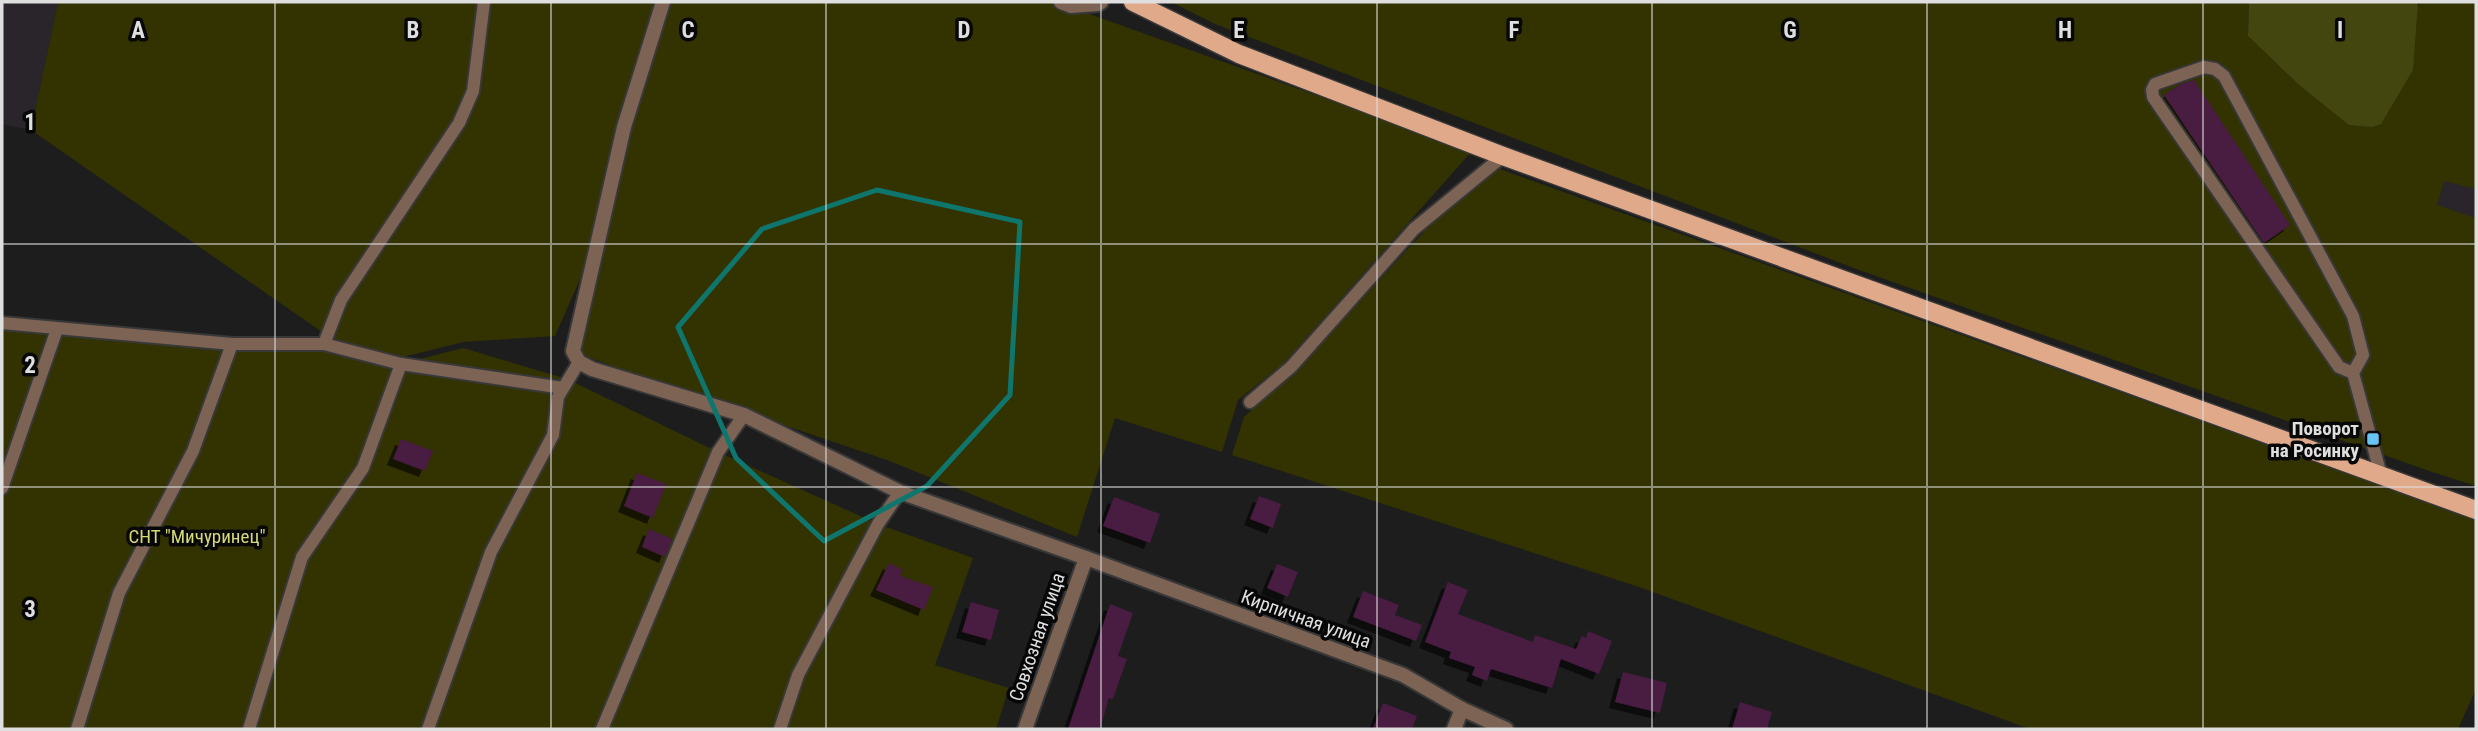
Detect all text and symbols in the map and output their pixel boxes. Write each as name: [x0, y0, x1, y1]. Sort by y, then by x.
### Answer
text: A: [131, 17, 145, 44]
text: B: [407, 17, 419, 44]
text: C: [681, 17, 695, 44]
text: D: [958, 17, 971, 44]
text: E: [1233, 17, 1245, 44]
text: F: [1509, 17, 1520, 44]
text: G: [1783, 17, 1797, 44]
text: H: [2058, 17, 2072, 44]
text: I: [2337, 17, 2343, 44]
text: 1: [24, 109, 36, 136]
text: 2: [24, 352, 36, 379]
place label: Поворот на Росинку: [2270, 417, 2360, 462]
marker: Поворот на Росинку: [2365, 431, 2381, 447]
park label: СНТ "Мичуринец": [129, 525, 265, 548]
street label: Совхозная улица: [1004, 570, 1070, 704]
street label: Кирпичная улица: [1238, 585, 1374, 653]
text: 3: [24, 596, 36, 623]

